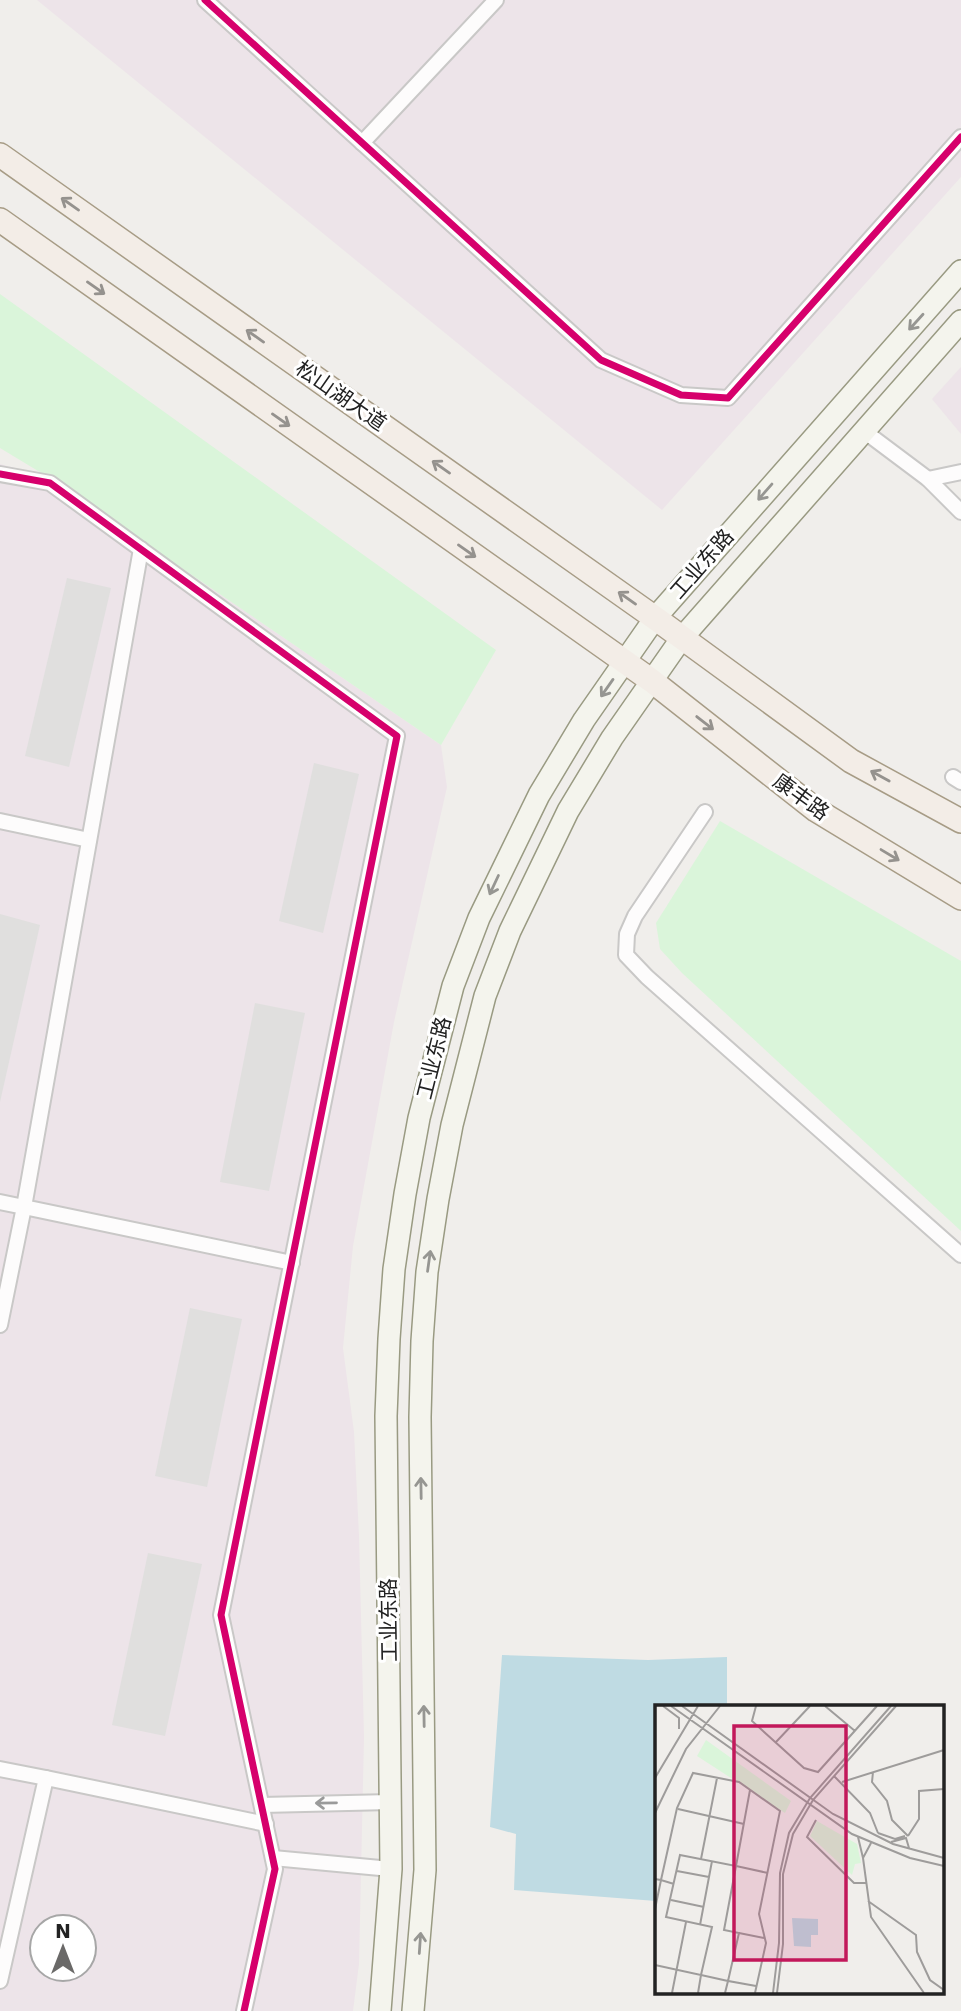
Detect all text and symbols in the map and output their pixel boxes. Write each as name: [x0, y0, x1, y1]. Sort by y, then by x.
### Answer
one-way arrow: [61, 197, 80, 211]
one-way arrow: [86, 281, 105, 295]
one-way arrow: [908, 313, 924, 331]
one-way arrow: [246, 329, 265, 343]
street label: 松山湖大道: [291, 356, 391, 436]
one-way arrow: [271, 412, 290, 427]
one-way arrow: [432, 460, 451, 474]
one-way arrow: [757, 483, 773, 501]
street label: 工业东路: [665, 524, 739, 604]
one-way arrow: [457, 544, 476, 558]
one-way arrow: [618, 591, 637, 605]
one-way arrow: [600, 678, 614, 697]
one-way arrow: [696, 716, 714, 731]
street label: 康丰路: [768, 769, 834, 825]
one-way arrow: [870, 769, 891, 782]
one-way arrow: [880, 848, 900, 862]
one-way arrow: [487, 874, 501, 895]
street label: 工业东路: [412, 1014, 456, 1102]
one-way arrow: [423, 1250, 436, 1273]
one-way arrow: [414, 1477, 428, 1500]
street label: 工业东路: [376, 1578, 402, 1662]
one-way arrow: [417, 1705, 430, 1728]
inset map: [655, 1705, 944, 1994]
one-way arrow: [315, 1797, 338, 1810]
north arrow: [28, 1913, 98, 1983]
text: N: [55, 1920, 71, 1942]
one-way arrow: [414, 1932, 427, 1955]

